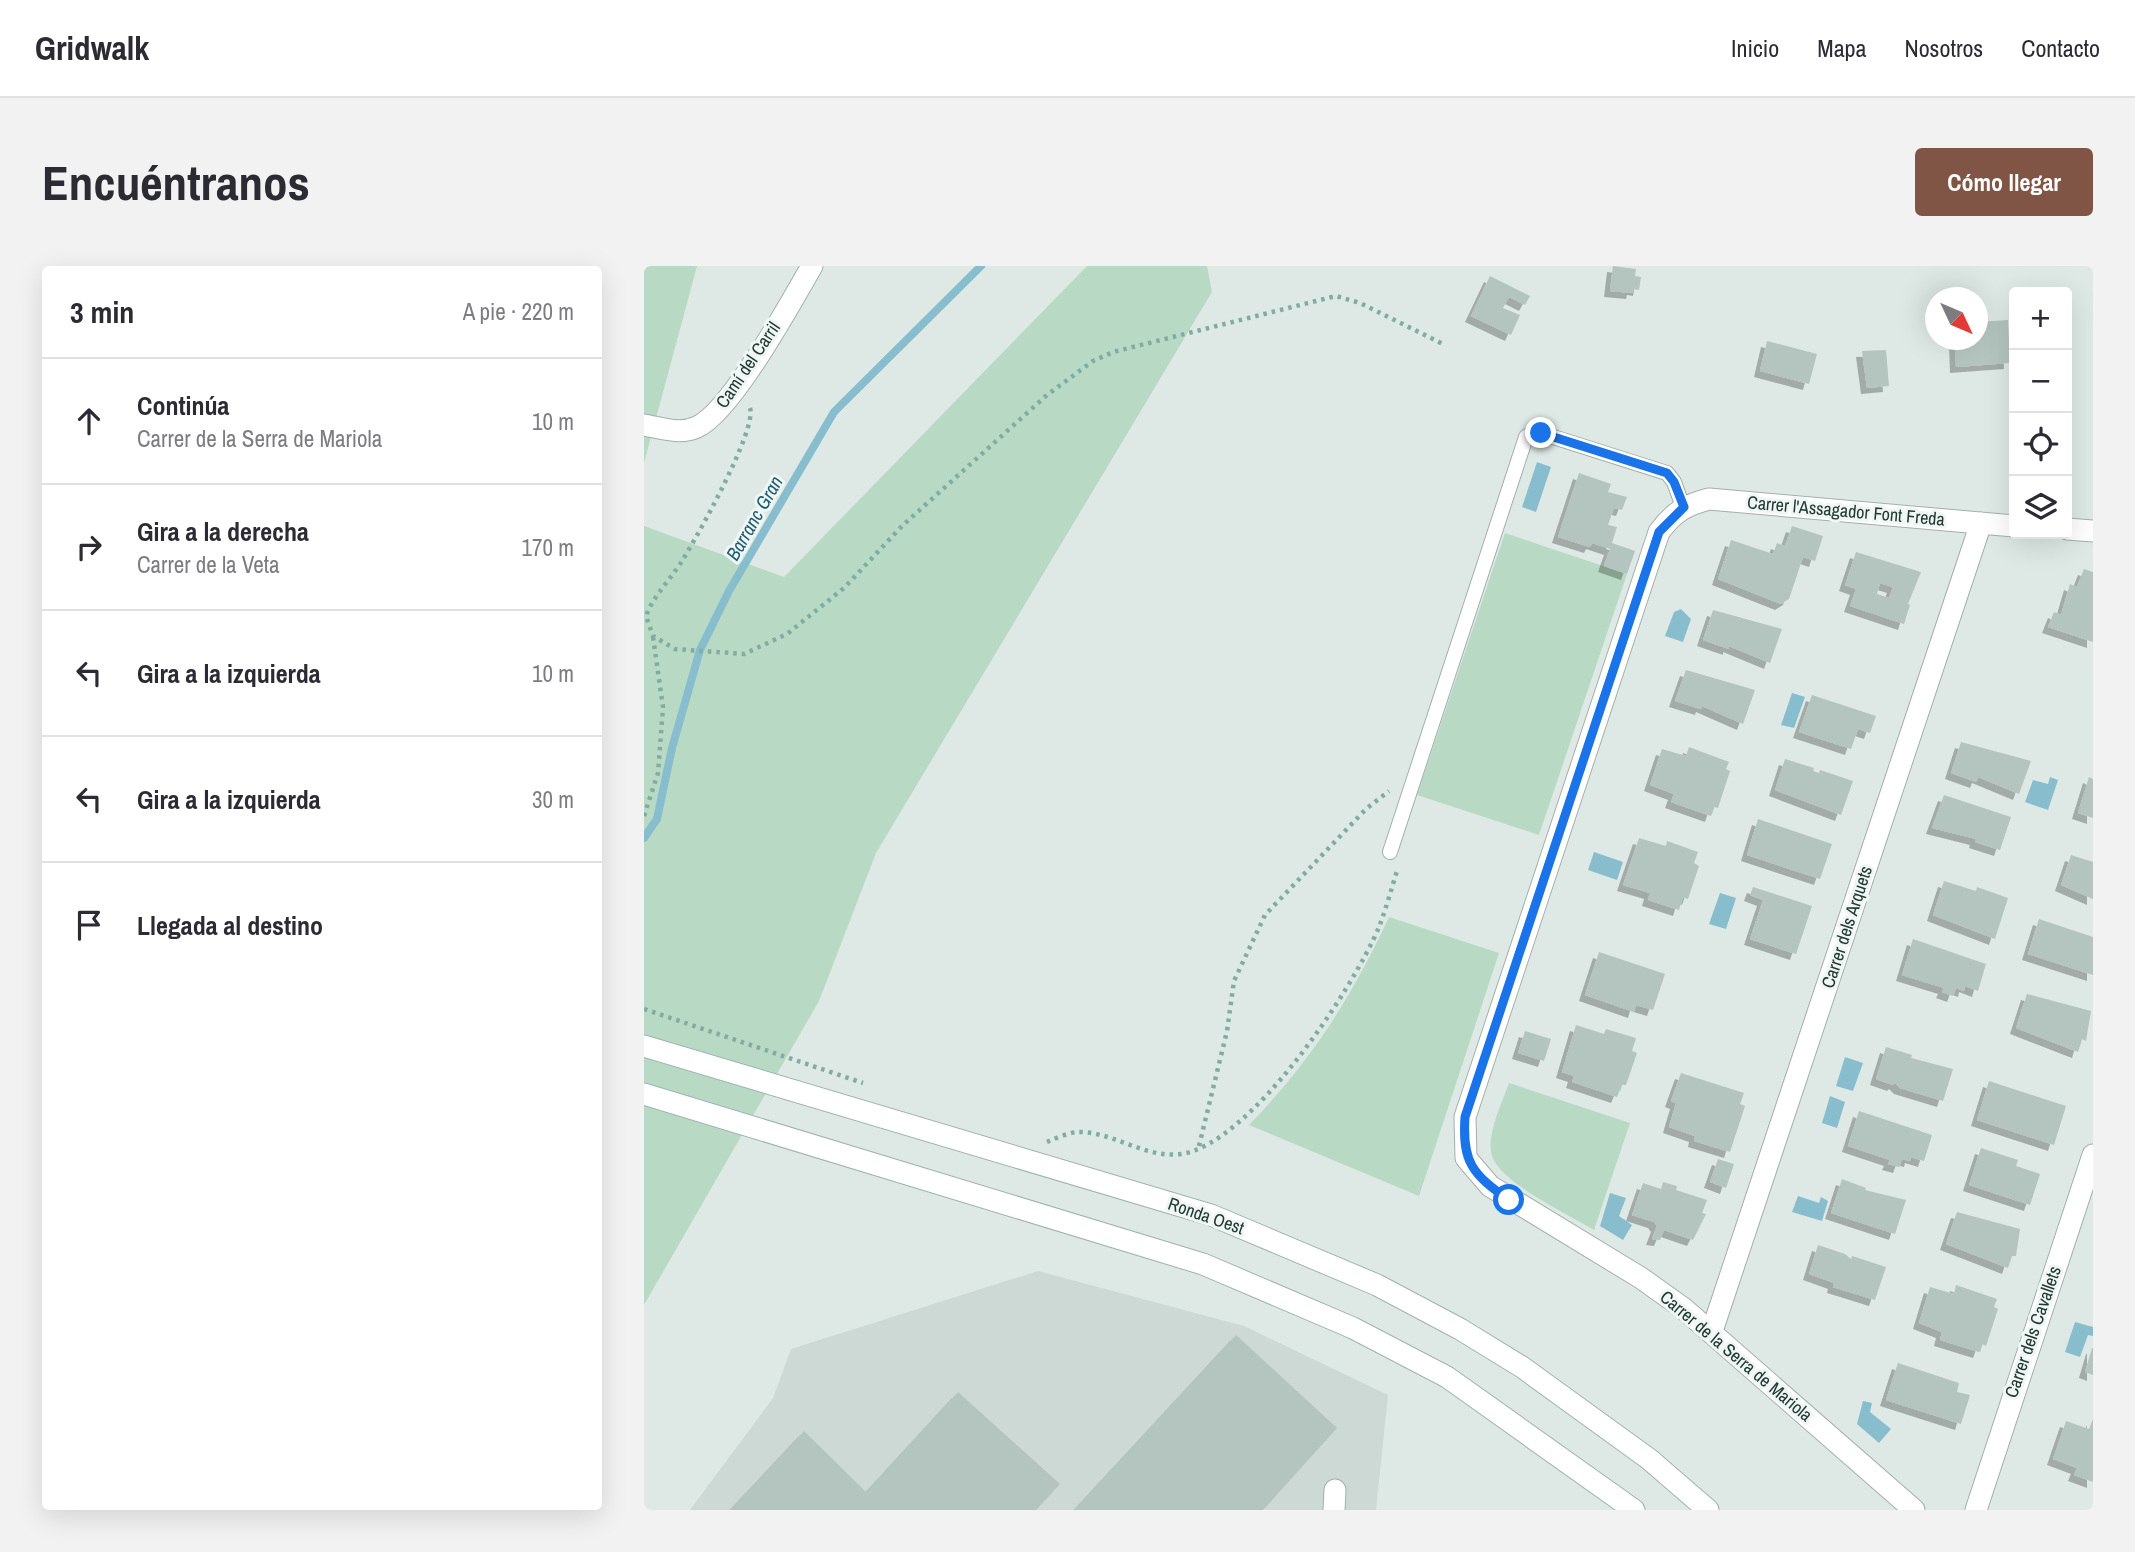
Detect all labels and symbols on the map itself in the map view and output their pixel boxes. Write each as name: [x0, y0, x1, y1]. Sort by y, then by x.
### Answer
north arrow: [1925, 287, 1988, 350]
street label: Camí del Carril: [709, 317, 786, 413]
route end: [1525, 417, 1556, 448]
water label: Barranc Gran: [719, 471, 789, 565]
street label: Carrer l'Assagador Font Freda: [1746, 489, 1946, 532]
street label: Carrer dels Arquets: [1815, 863, 1878, 991]
route start: [1493, 1184, 1524, 1215]
street label: Ronda Oest: [1165, 1191, 1247, 1240]
street label: Carrer dels Cavallets: [1998, 1263, 2067, 1401]
street label: Carrer de la Serra de Mariola: [1655, 1284, 1818, 1427]

